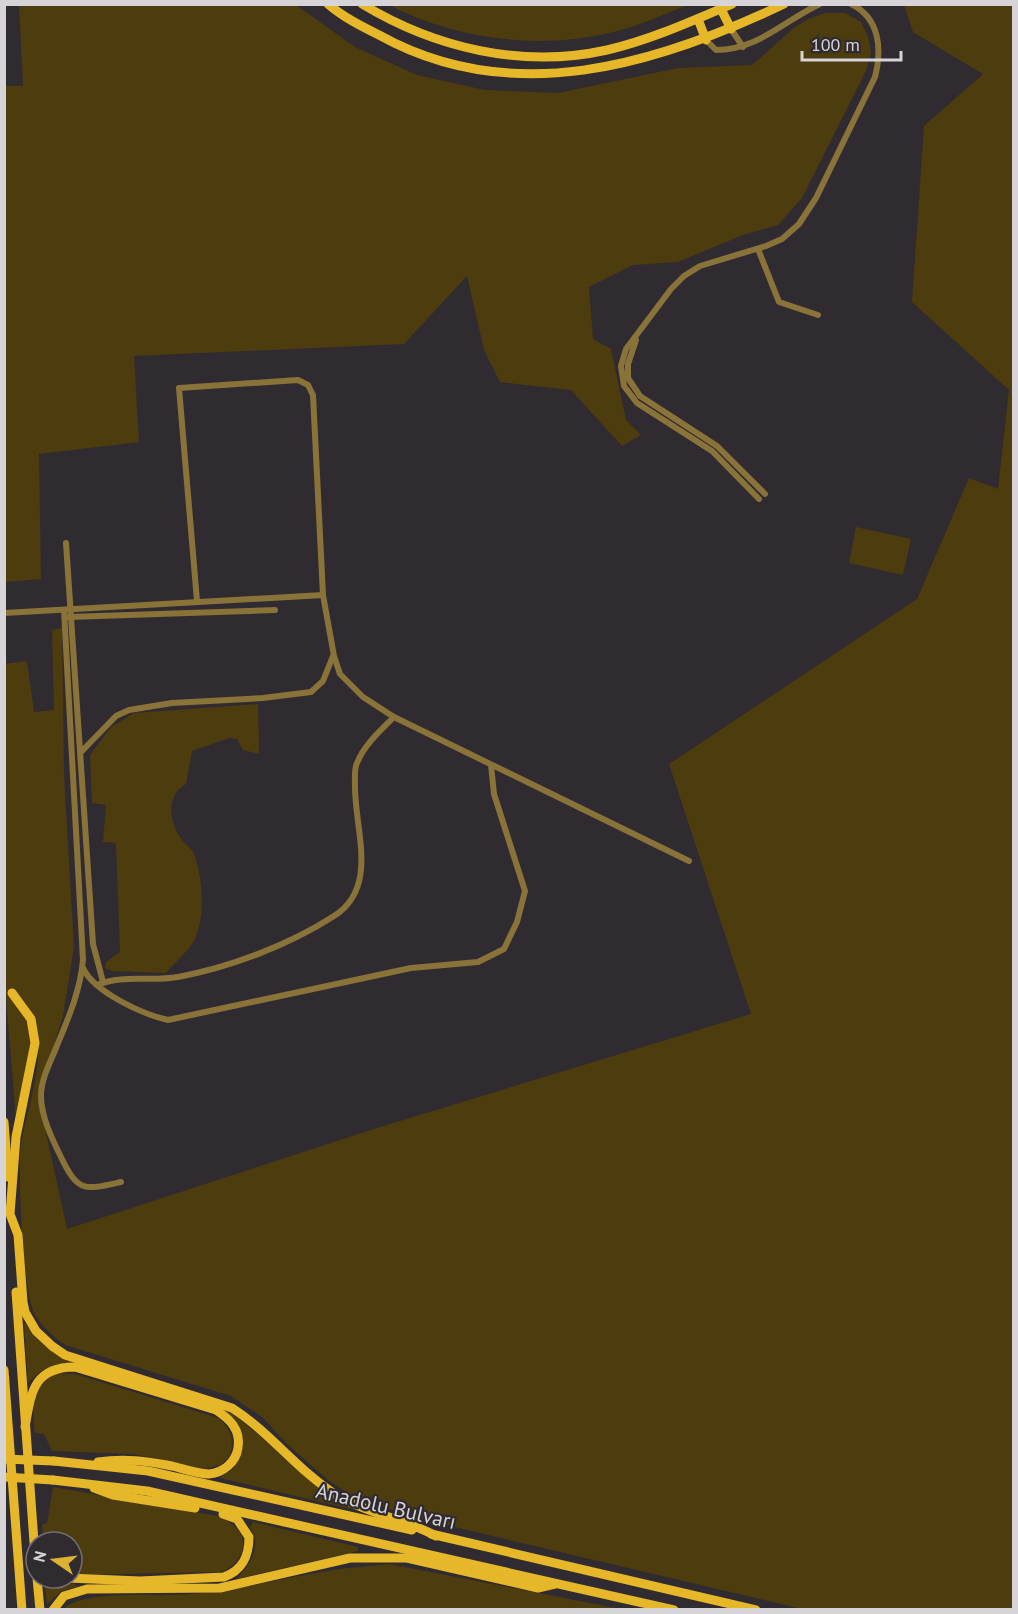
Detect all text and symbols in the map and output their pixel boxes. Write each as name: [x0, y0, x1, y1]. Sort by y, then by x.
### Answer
scale bar: [802, 24, 901, 62]
text: 100 m: [811, 33, 860, 56]
street label: Anadolu Bulvarı: [313, 1477, 459, 1535]
north arrow: [24, 1530, 84, 1590]
text: N: [28, 1549, 50, 1564]

